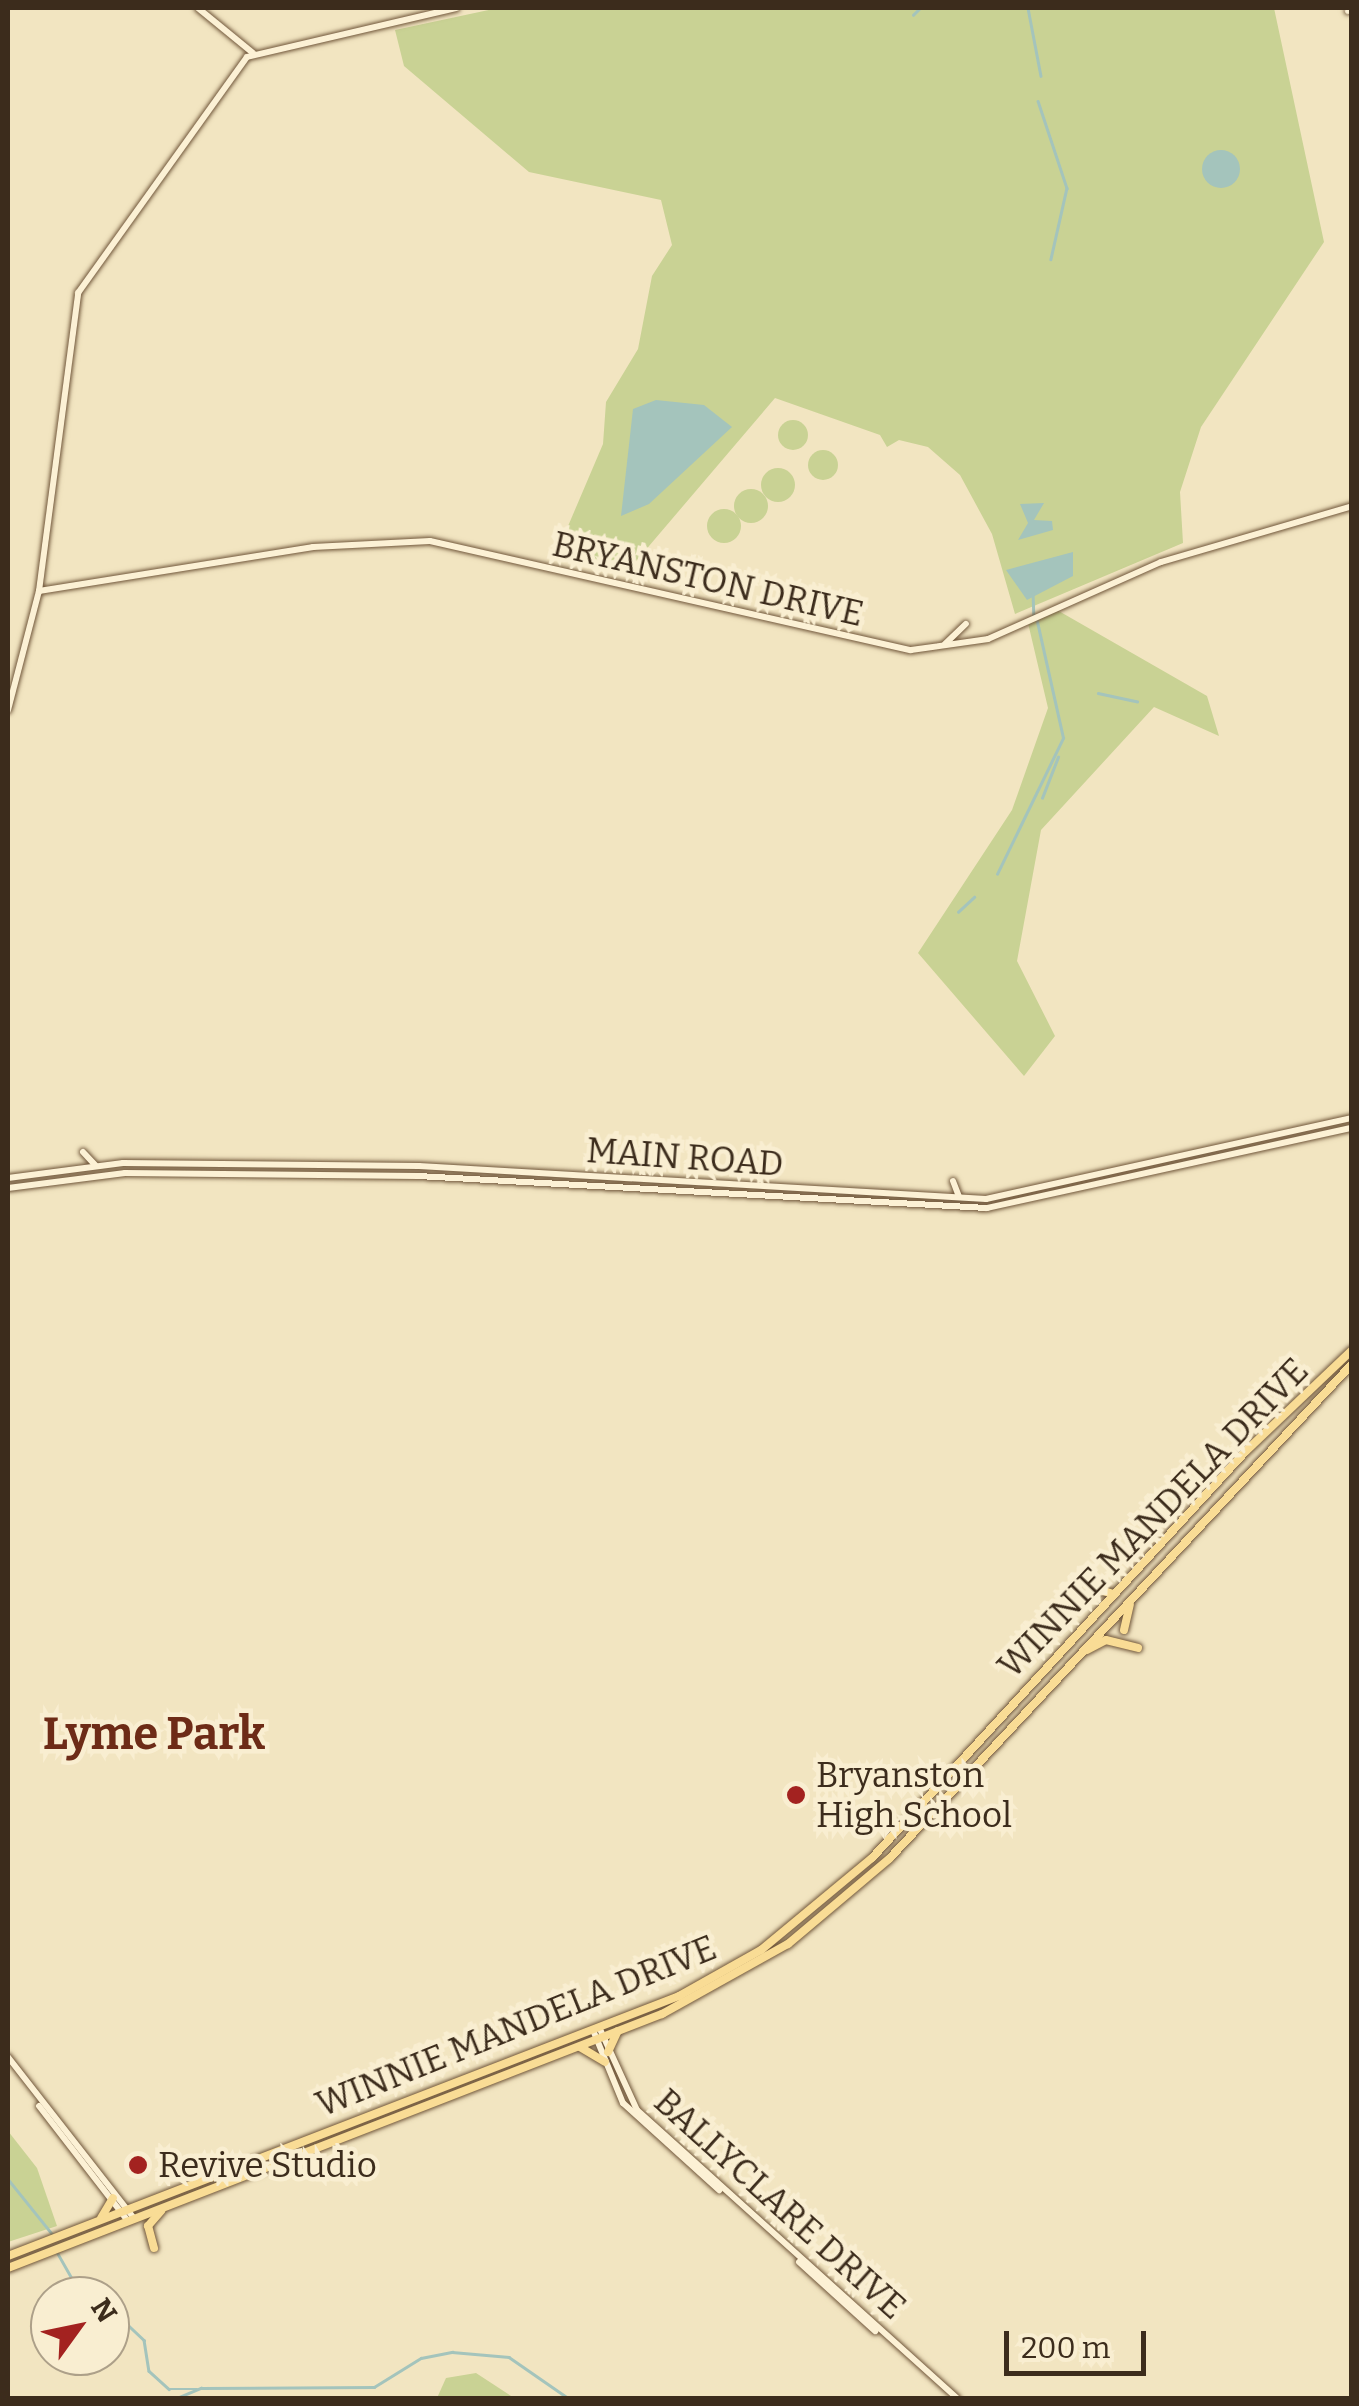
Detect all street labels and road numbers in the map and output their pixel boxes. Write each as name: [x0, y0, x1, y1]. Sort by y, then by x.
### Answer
street label: BRYANSTON DRIVE: [548, 523, 868, 635]
street label: MAIN ROAD: [585, 1129, 785, 1185]
street label: WINNIE MANDELA DRIVE: [989, 1350, 1317, 1686]
street label: WINNIE MANDELA DRIVE: [310, 1926, 722, 2126]
street label: BALLYCLARE DRIVE: [646, 2080, 914, 2328]

